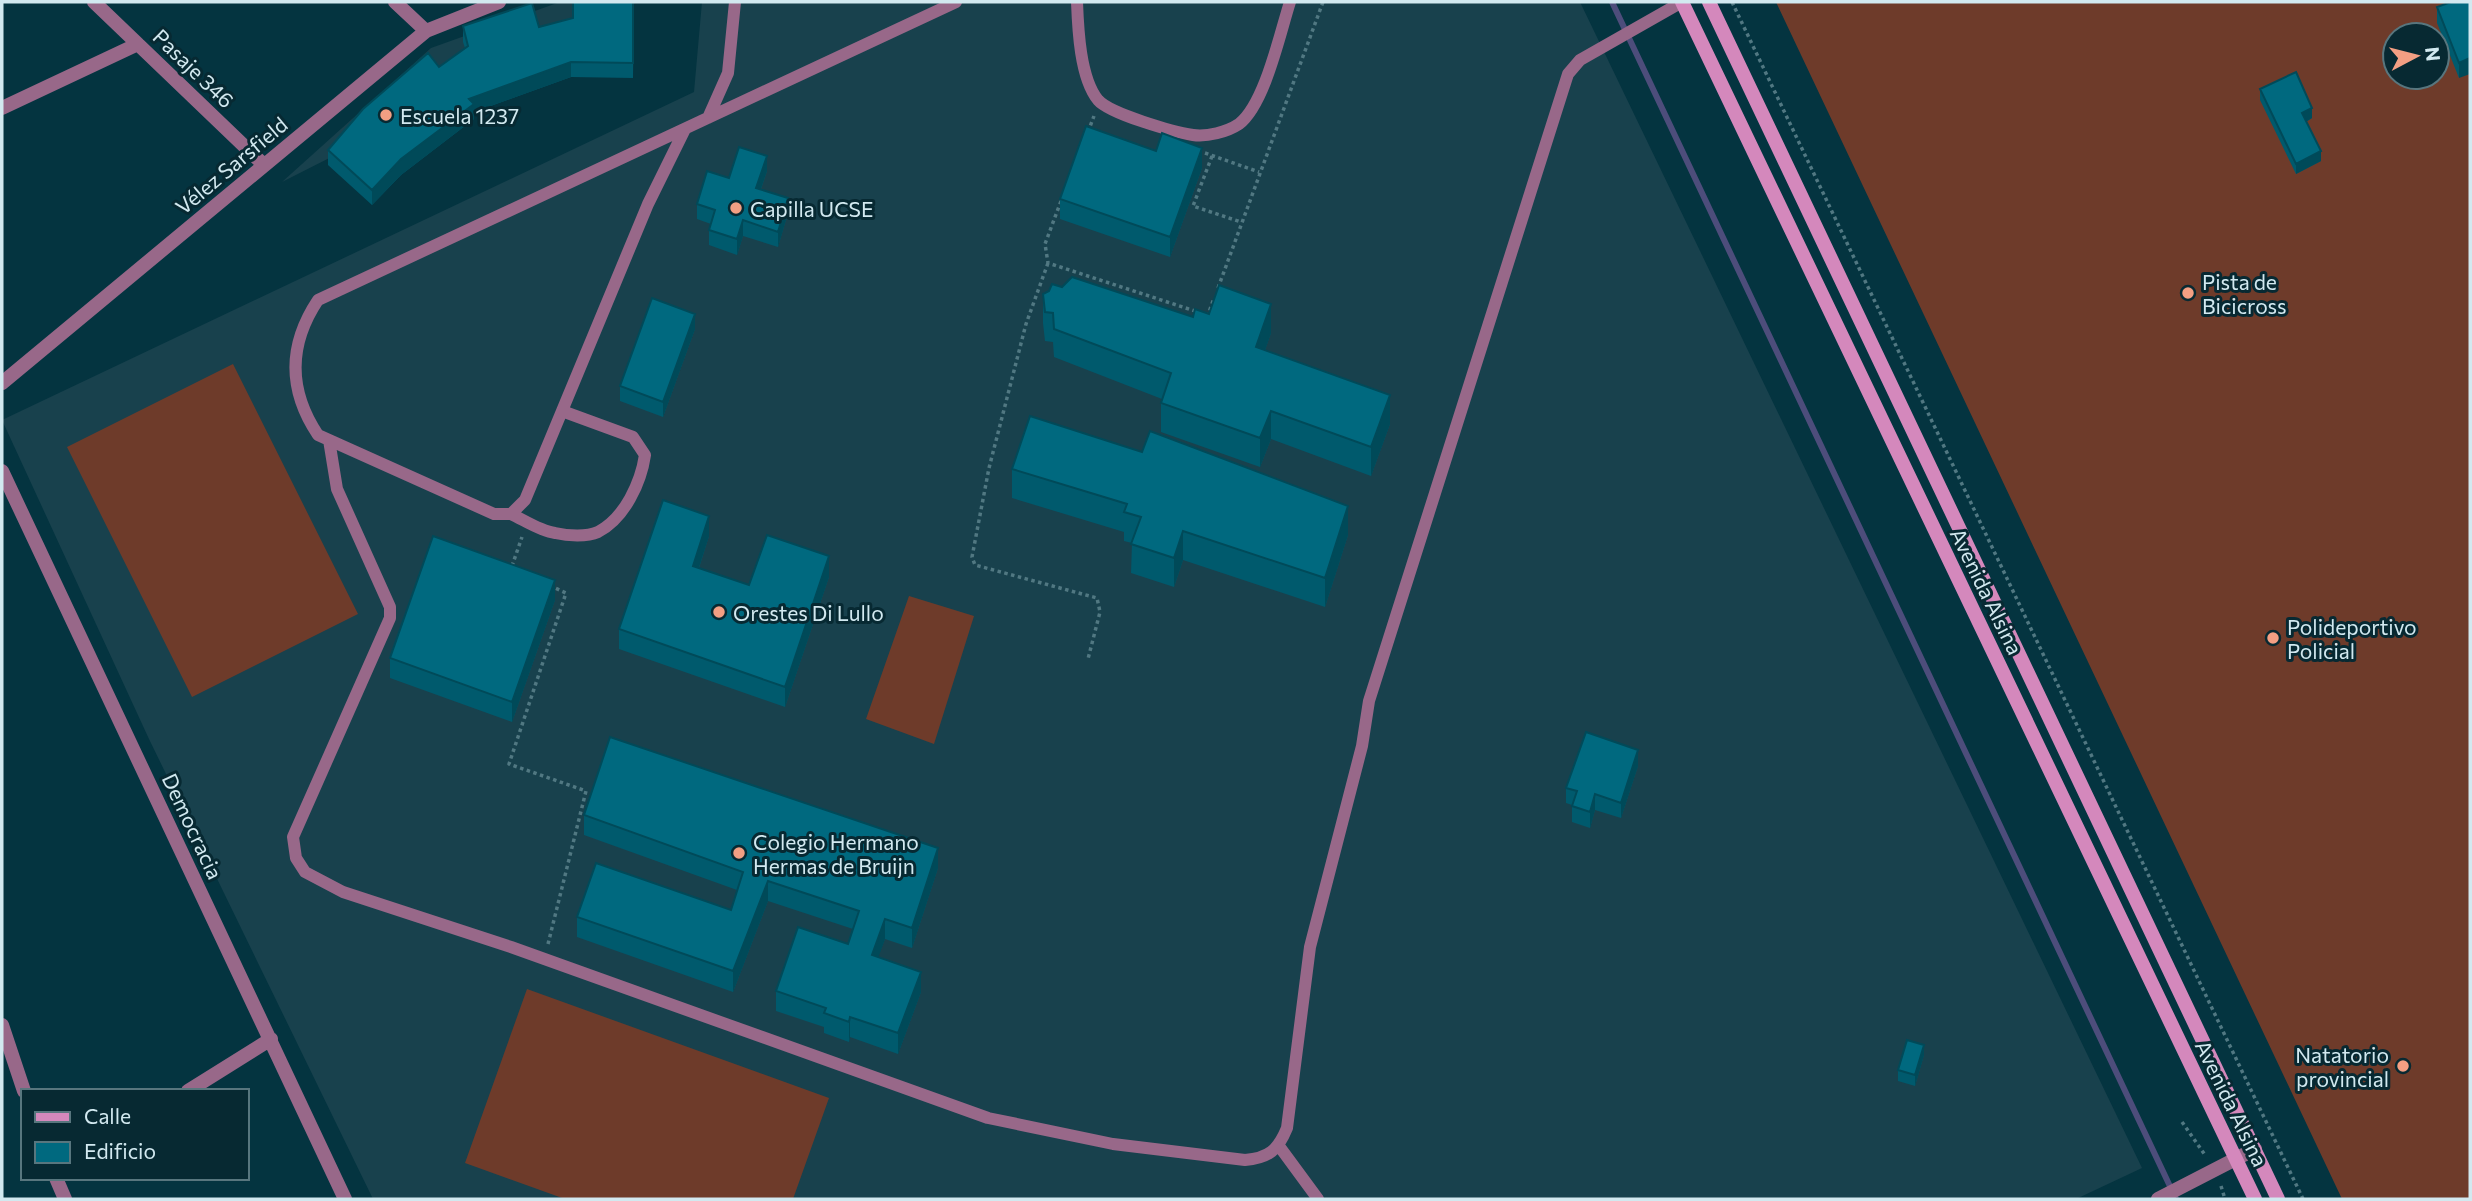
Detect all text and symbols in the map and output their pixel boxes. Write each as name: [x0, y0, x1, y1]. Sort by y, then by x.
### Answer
north arrow: [2381, 21, 2451, 91]
street label: Pasaje 346: [148, 23, 240, 113]
text: N: [2421, 45, 2446, 62]
place label: Escuela 1237: [400, 103, 519, 128]
marker: Escuela 1237: [378, 107, 394, 123]
street label: Vélez Sarsfield: [170, 111, 292, 219]
place label: Capilla UCSE: [750, 196, 873, 221]
marker: Capilla UCSE: [728, 200, 744, 216]
place label: Pista de Bicicross: [2202, 269, 2287, 318]
marker: Pista de Bicicross: [2180, 285, 2196, 301]
street label: Avenida Alsina: [1946, 524, 2028, 658]
place label: Orestes Di Lullo: [733, 600, 884, 625]
marker: Orestes Di Lullo: [711, 604, 727, 620]
place label: Polideportivo Policial: [2287, 614, 2417, 663]
marker: Polideportivo Policial: [2265, 630, 2281, 646]
street label: Democracia: [158, 769, 228, 883]
place label: Colegio Hermano Hermas de Bruijn: [753, 829, 919, 878]
marker: Colegio Hermano Hermas de Bruijn: [731, 845, 747, 861]
street label: Avenida Alsina: [2191, 1036, 2273, 1170]
place label: Natatorio provincial: [2295, 1042, 2389, 1091]
marker: Natatorio provincial: [2395, 1058, 2411, 1074]
legend: [21, 1089, 248, 1180]
text: Calle: [84, 1103, 131, 1128]
text: Edificio: [84, 1138, 156, 1163]

